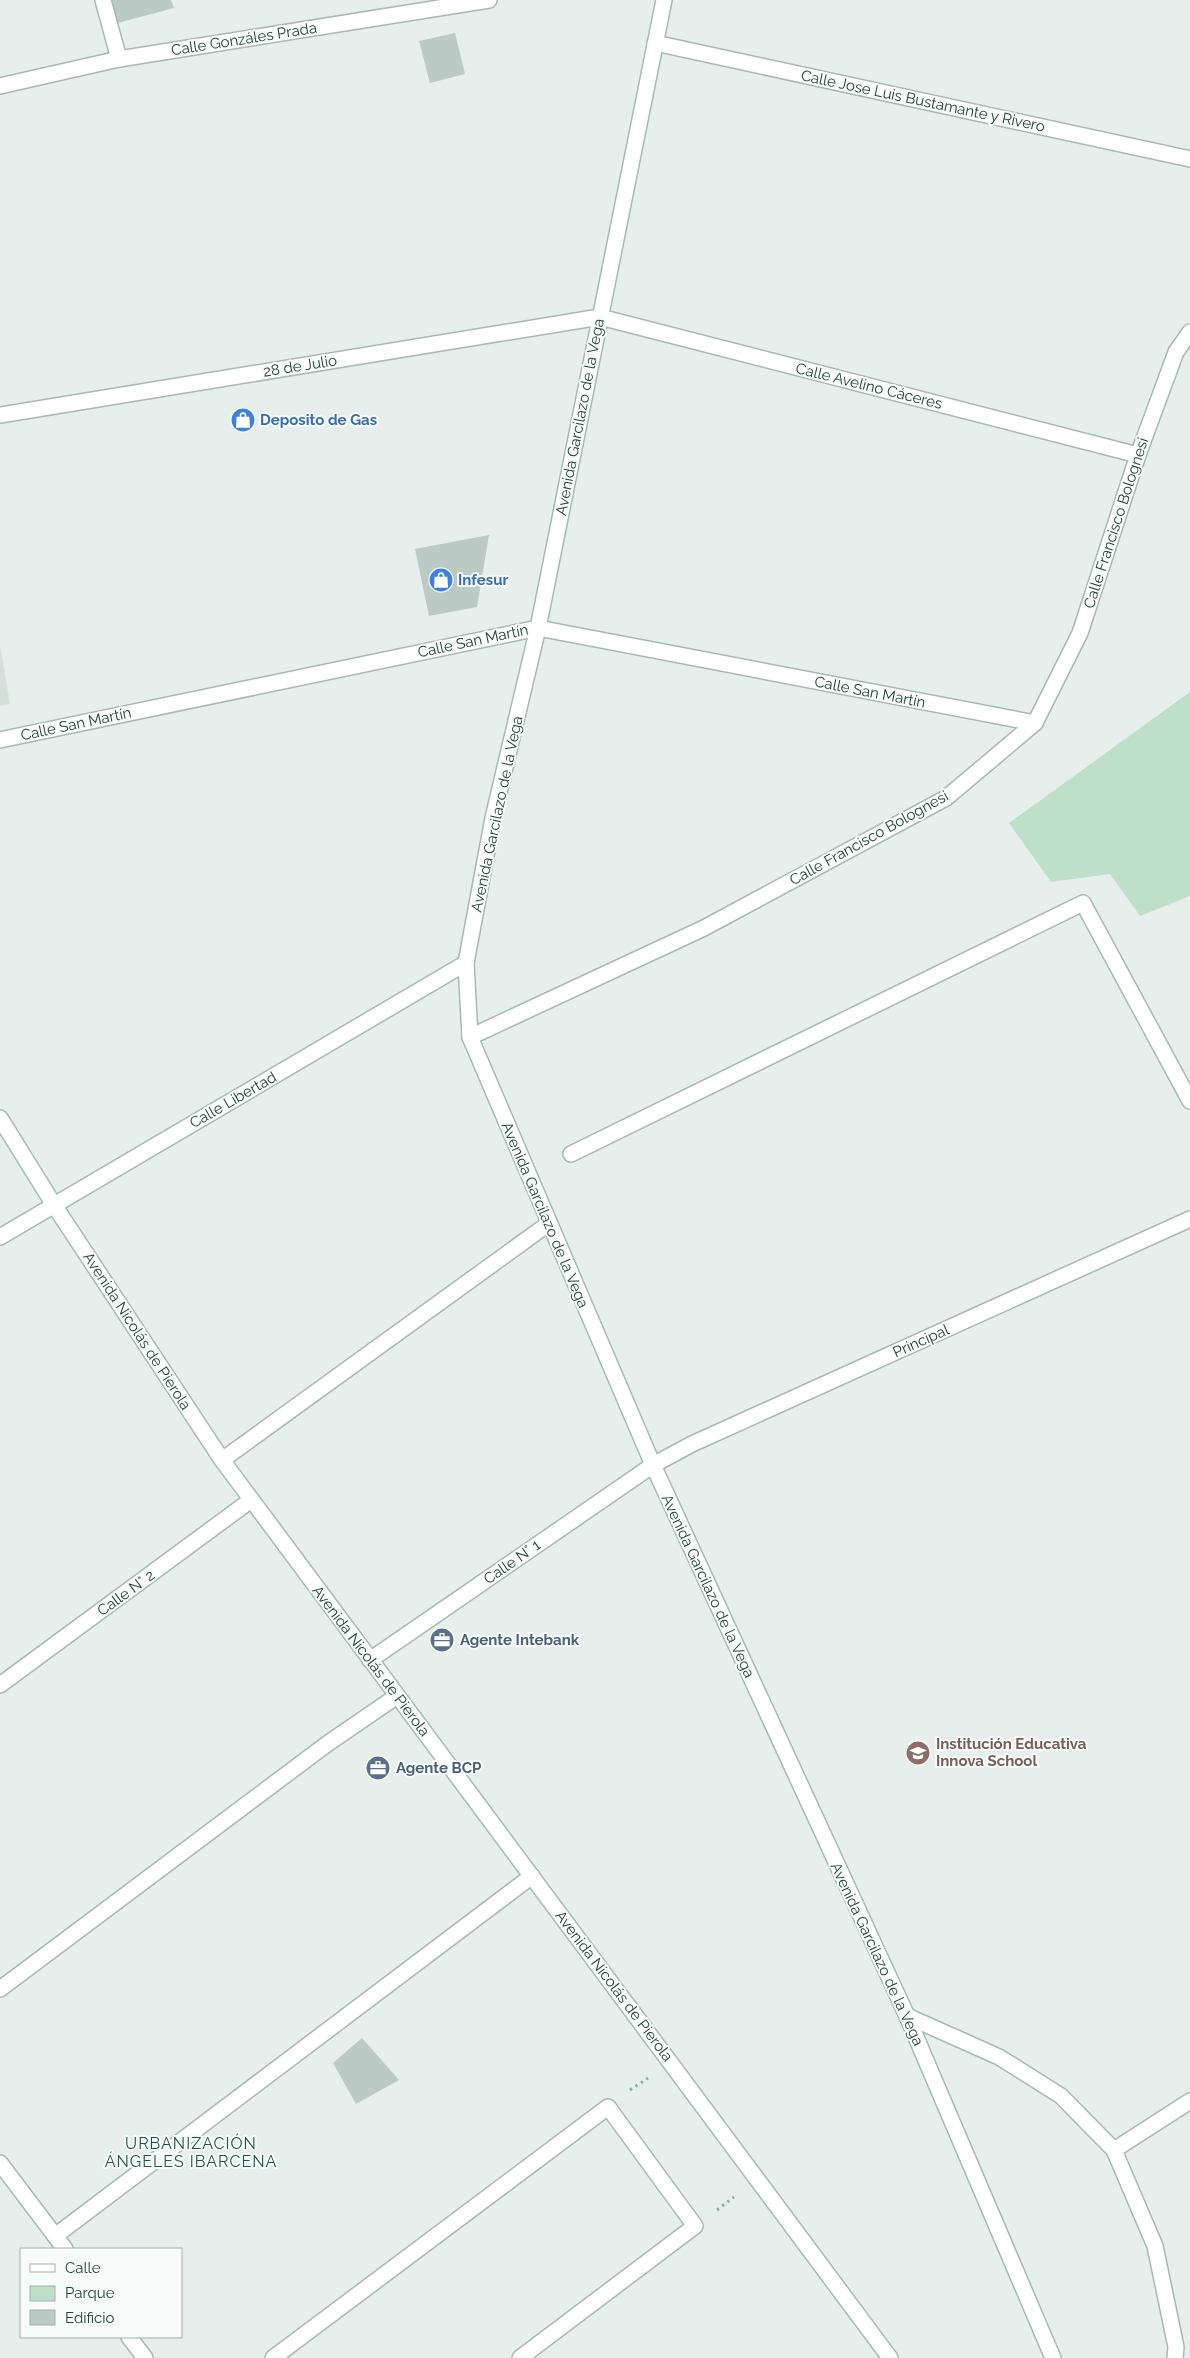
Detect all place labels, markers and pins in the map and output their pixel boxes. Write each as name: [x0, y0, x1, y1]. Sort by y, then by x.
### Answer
shop icon: Deposito de Gas: [230, 407, 256, 433]
place label: Deposito de Gas: [260, 411, 377, 429]
shop icon: Infesur: [428, 567, 454, 593]
place label: Infesur: [458, 571, 508, 589]
office icon: Agente Intebank: [429, 1627, 455, 1653]
place label: Agente Intebank: [460, 1631, 580, 1649]
place label: Institución Educativa Innova School: [936, 1735, 1087, 1770]
school or university icon: Institución Educativa Innova School: [905, 1740, 931, 1766]
office icon: Agente BCP: [365, 1755, 391, 1781]
place label: Agente BCP: [396, 1759, 482, 1777]

